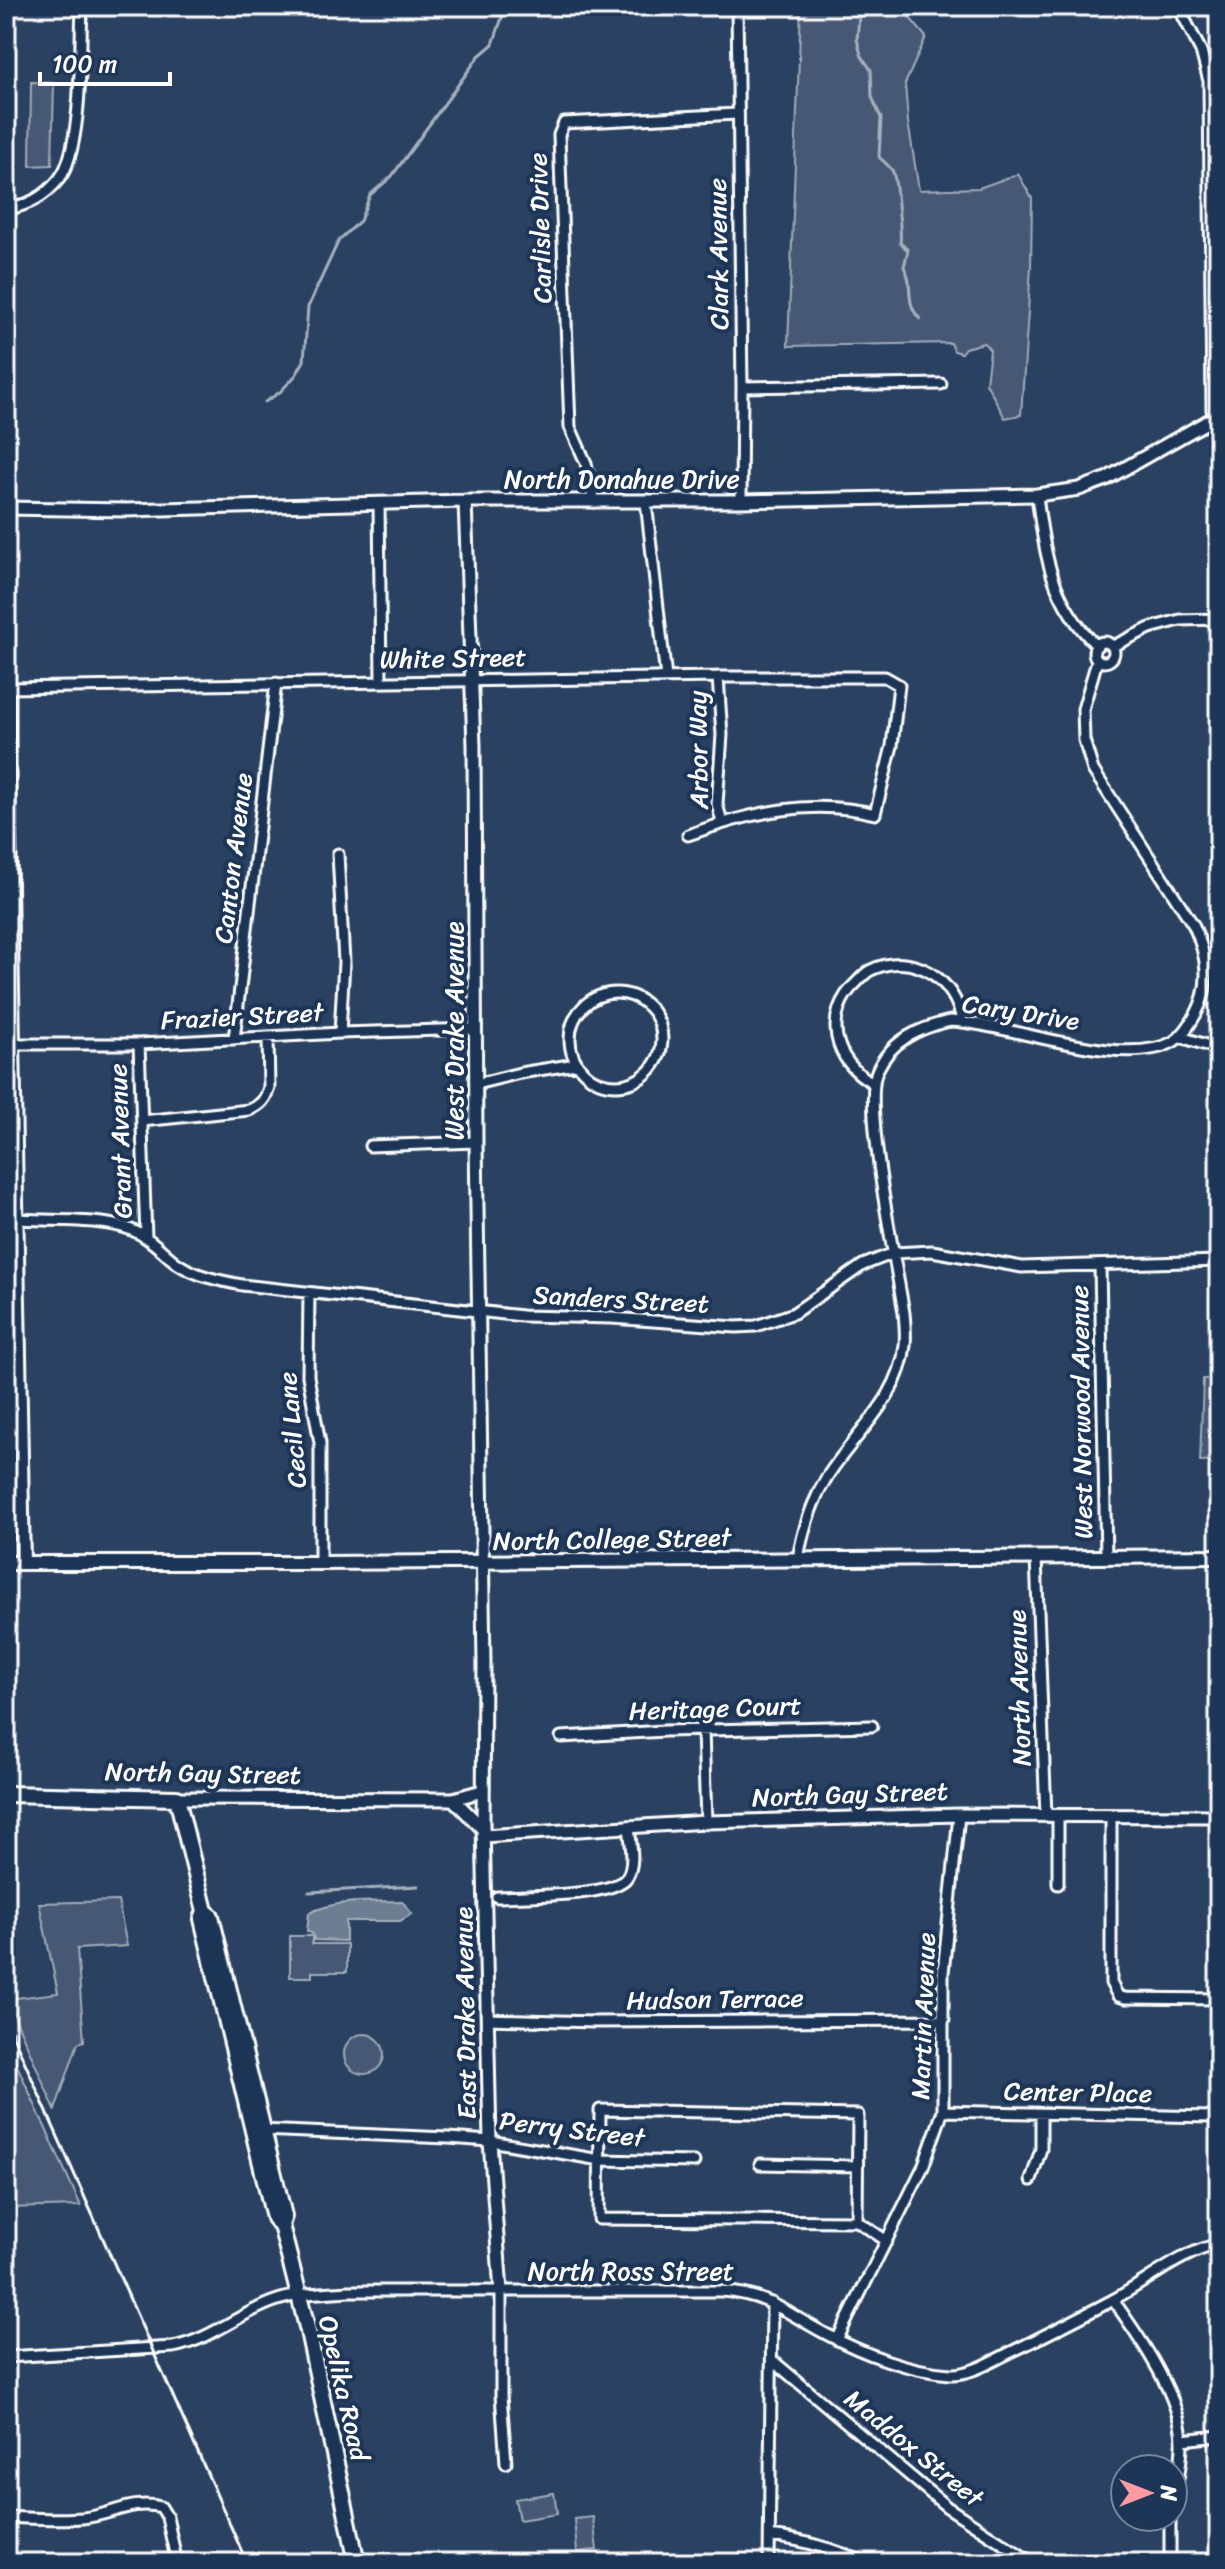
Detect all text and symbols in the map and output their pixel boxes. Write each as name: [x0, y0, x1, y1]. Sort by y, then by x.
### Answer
scale bar: [40, 36, 170, 86]
text: 100 m: [52, 43, 117, 85]
street label: Carlisle Drive: [514, 152, 566, 304]
street label: Clark Avenue: [694, 178, 742, 330]
street label: North Donahue Drive: [504, 456, 740, 502]
street label: White Street: [379, 634, 527, 682]
street label: Arbor Way: [674, 690, 722, 811]
street label: Canton Avenue: [200, 770, 266, 946]
street label: West Drake Avenue: [431, 921, 477, 1140]
street label: Cary Drive: [959, 980, 1083, 1044]
street label: Frazier Street: [159, 989, 326, 1043]
street label: Grant Avenue: [94, 1063, 146, 1219]
street label: Sanders Street: [532, 1271, 710, 1327]
street label: West Norwood Avenue: [1056, 1285, 1106, 1539]
street label: Cecil Lane: [264, 1370, 320, 1490]
street label: North College Street: [492, 1514, 733, 1564]
street label: North Avenue: [993, 1608, 1045, 1767]
street label: Heritage Court: [628, 1682, 802, 1734]
street label: North Gay Street: [104, 1748, 302, 1798]
street label: North Gay Street: [751, 1768, 949, 1820]
street label: East Drake Avenue: [440, 1906, 490, 2120]
street label: Martin Avenue: [897, 1932, 949, 2100]
street label: Hudson Terrace: [626, 1974, 804, 2024]
street label: Center Place: [1003, 2068, 1153, 2116]
street label: Perry Street: [497, 2097, 649, 2161]
street label: North Ross Street: [528, 2248, 734, 2294]
street label: Opelika Road: [305, 2311, 384, 2467]
street label: Maddox Street: [834, 2377, 996, 2520]
north arrow: [1109, 2453, 1189, 2533]
text: N: [1149, 2484, 1188, 2501]

